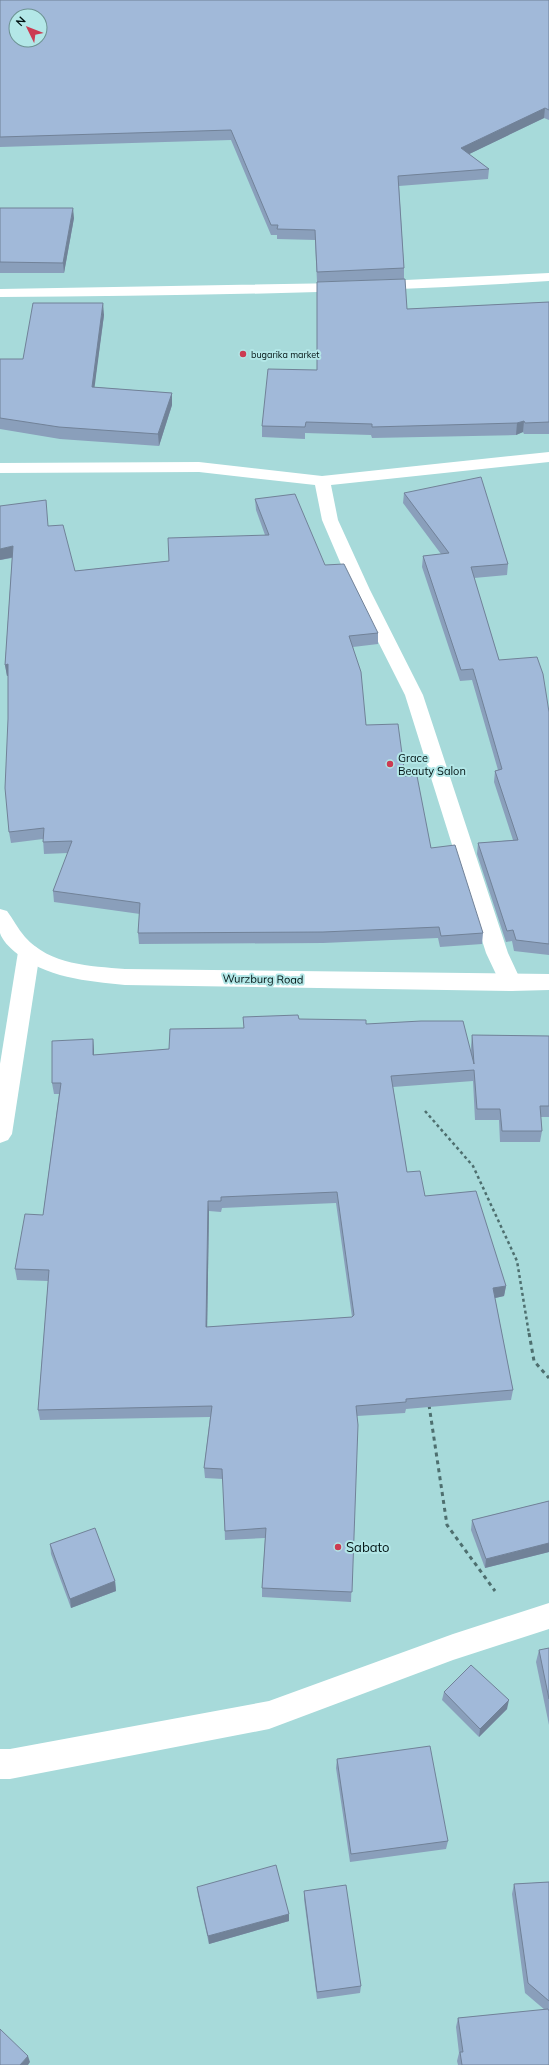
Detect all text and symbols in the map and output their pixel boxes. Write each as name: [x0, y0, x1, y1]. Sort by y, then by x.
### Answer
north arrow: [8, 8, 48, 48]
text: N: [13, 13, 29, 29]
marker: bugarika market: [238, 349, 248, 359]
place label: bugarika market: [251, 349, 319, 360]
place label: Grace Beauty Salon: [398, 751, 466, 778]
marker: Grace Beauty Salon: [385, 759, 395, 769]
street label: Wurzburg Road: [222, 971, 304, 987]
place label: Sabato: [346, 1539, 389, 1555]
marker: Sabato: [333, 1542, 343, 1552]

